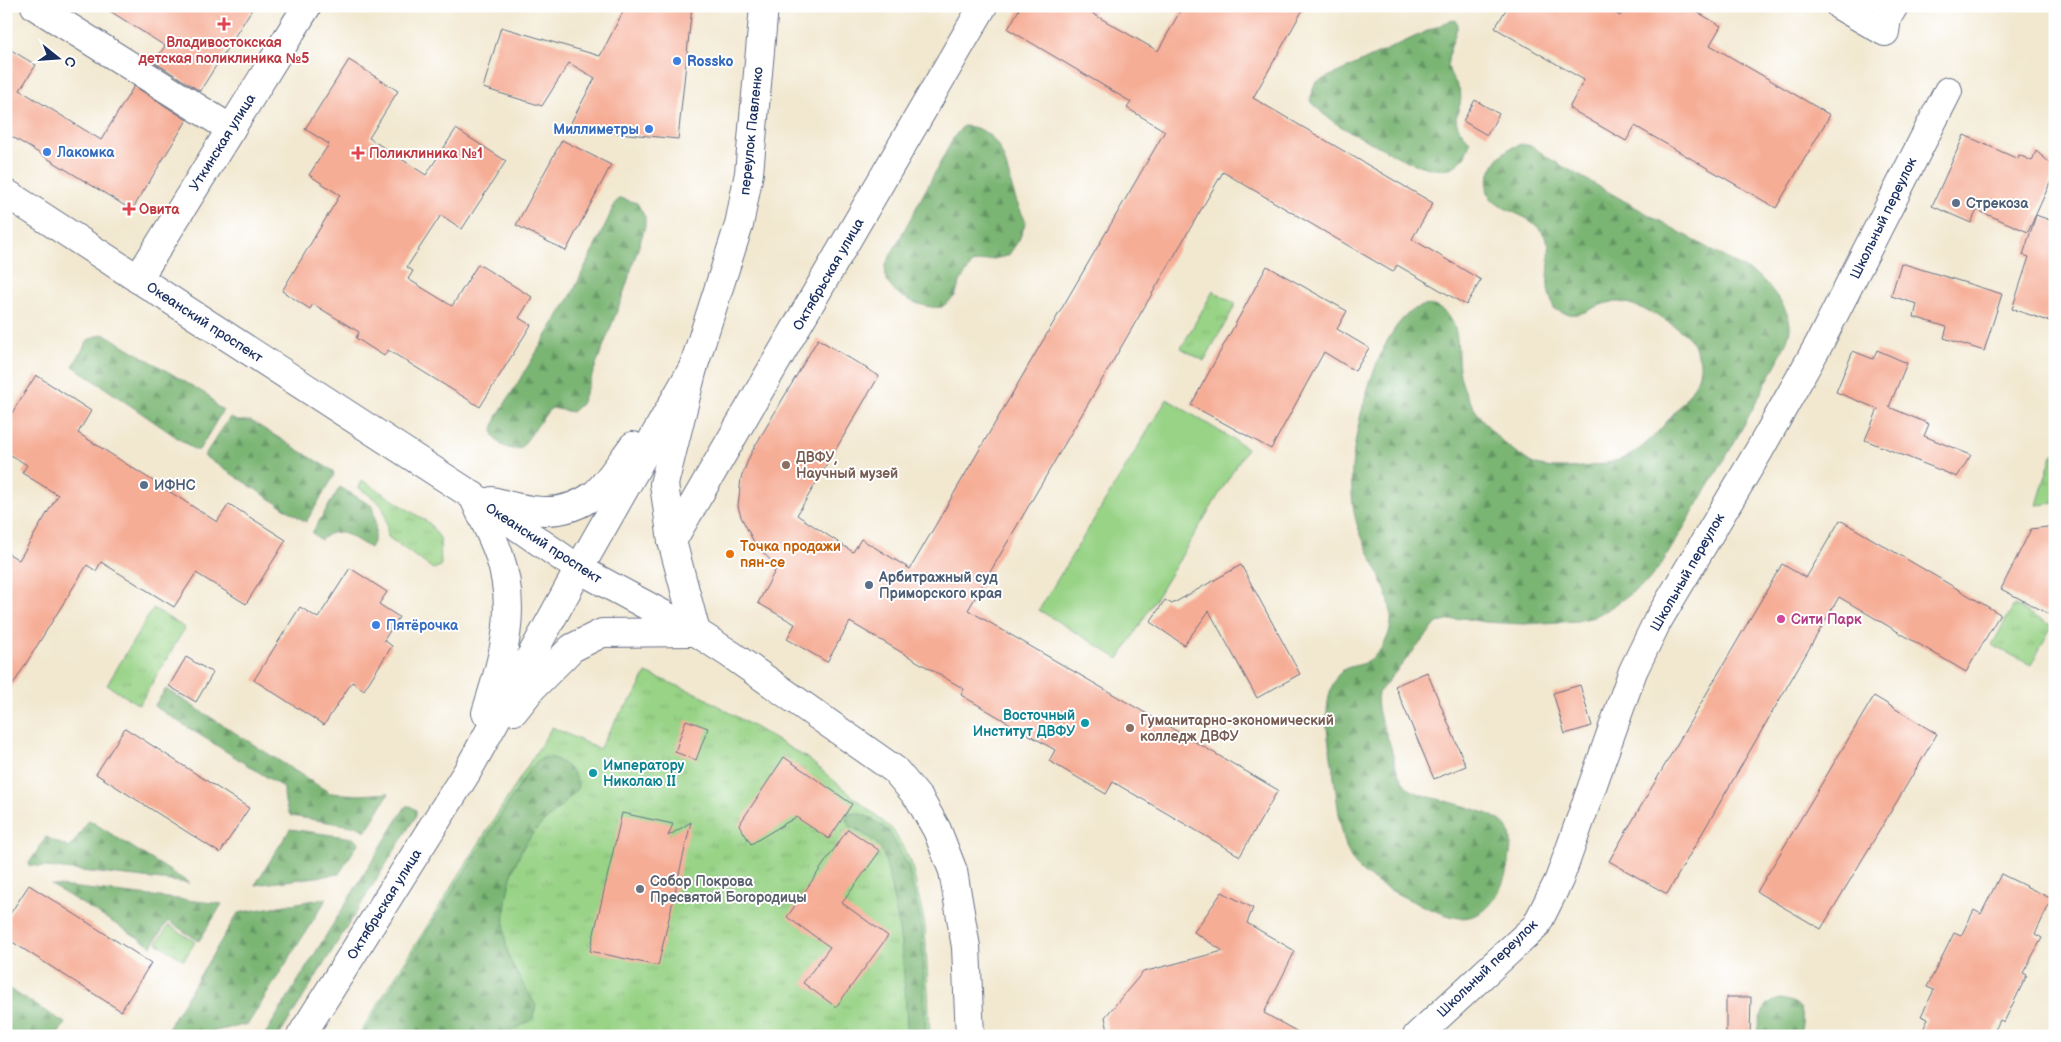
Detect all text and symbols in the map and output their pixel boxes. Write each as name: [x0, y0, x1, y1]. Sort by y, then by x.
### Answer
marker: Владивостокская детская поликлиника №5: [217, 17, 231, 31]
north arrow: [32, 32, 82, 82]
place label: Владивостокская детская поликлиника №5: [138, 34, 309, 67]
place label: Rossko: [687, 53, 733, 70]
text: С: [60, 55, 80, 69]
marker: Rossko: [671, 55, 683, 67]
street label: переулок Павленко: [736, 66, 767, 196]
street label: Уткинская улица: [186, 90, 260, 194]
place label: Миллиметры: [553, 121, 639, 138]
marker: Миллиметры: [643, 123, 655, 135]
place label: Лакомка: [56, 144, 115, 161]
place label: Поликлиника №1: [369, 145, 483, 162]
marker: Лакомка: [41, 146, 53, 158]
marker: Поликлиника №1: [351, 146, 365, 160]
street label: Школьный переулок: [1847, 154, 1921, 282]
place label: Стрекоза: [1966, 195, 2029, 212]
marker: Стрекоза: [1950, 197, 1962, 209]
place label: Овита: [139, 201, 180, 218]
marker: Овита: [123, 203, 135, 215]
street label: Октябрьская улица: [789, 214, 868, 333]
street label: Океанский проспект: [143, 278, 267, 367]
place label: ДВФУ, Научный музей: [796, 449, 898, 482]
marker: ДВФУ, Научный музей: [780, 459, 792, 471]
place label: ИФНС: [154, 477, 196, 494]
marker: ИФНС: [138, 479, 150, 491]
street label: Океанский проспект: [482, 499, 606, 588]
street label: Школьный переулок: [1647, 510, 1728, 634]
place label: Точка продажи пян-се: [740, 538, 841, 571]
marker: Точка продажи пян-се: [724, 548, 736, 560]
place label: Арбитражный суд Приморского края: [878, 569, 1002, 602]
marker: Арбитражный суд Приморского края: [863, 579, 875, 591]
place label: Сити Парк: [1791, 611, 1862, 628]
marker: Сити Парк: [1775, 613, 1787, 625]
place label: Пятёрочка: [386, 617, 459, 634]
marker: Пятёрочка: [370, 619, 382, 631]
place label: Восточный Институт ДВФУ: [973, 707, 1075, 740]
place label: Гуманитарно-экономический колледж ДВФУ: [1140, 712, 1334, 745]
marker: Восточный Институт ДВФУ: [1079, 717, 1091, 729]
marker: Гуманитарно-экономический колледж ДВФУ: [1124, 722, 1136, 734]
place label: Императору Николаю II: [603, 757, 685, 790]
marker: Императору Николаю II: [587, 767, 599, 779]
street label: Октябрьская улица: [344, 845, 426, 963]
place label: Собор Покрова Пресвятой Богородицы: [650, 873, 807, 906]
marker: Собор Покрова Пресвятой Богородицы: [634, 883, 646, 895]
street label: Школьный переулок: [1433, 916, 1542, 1021]

